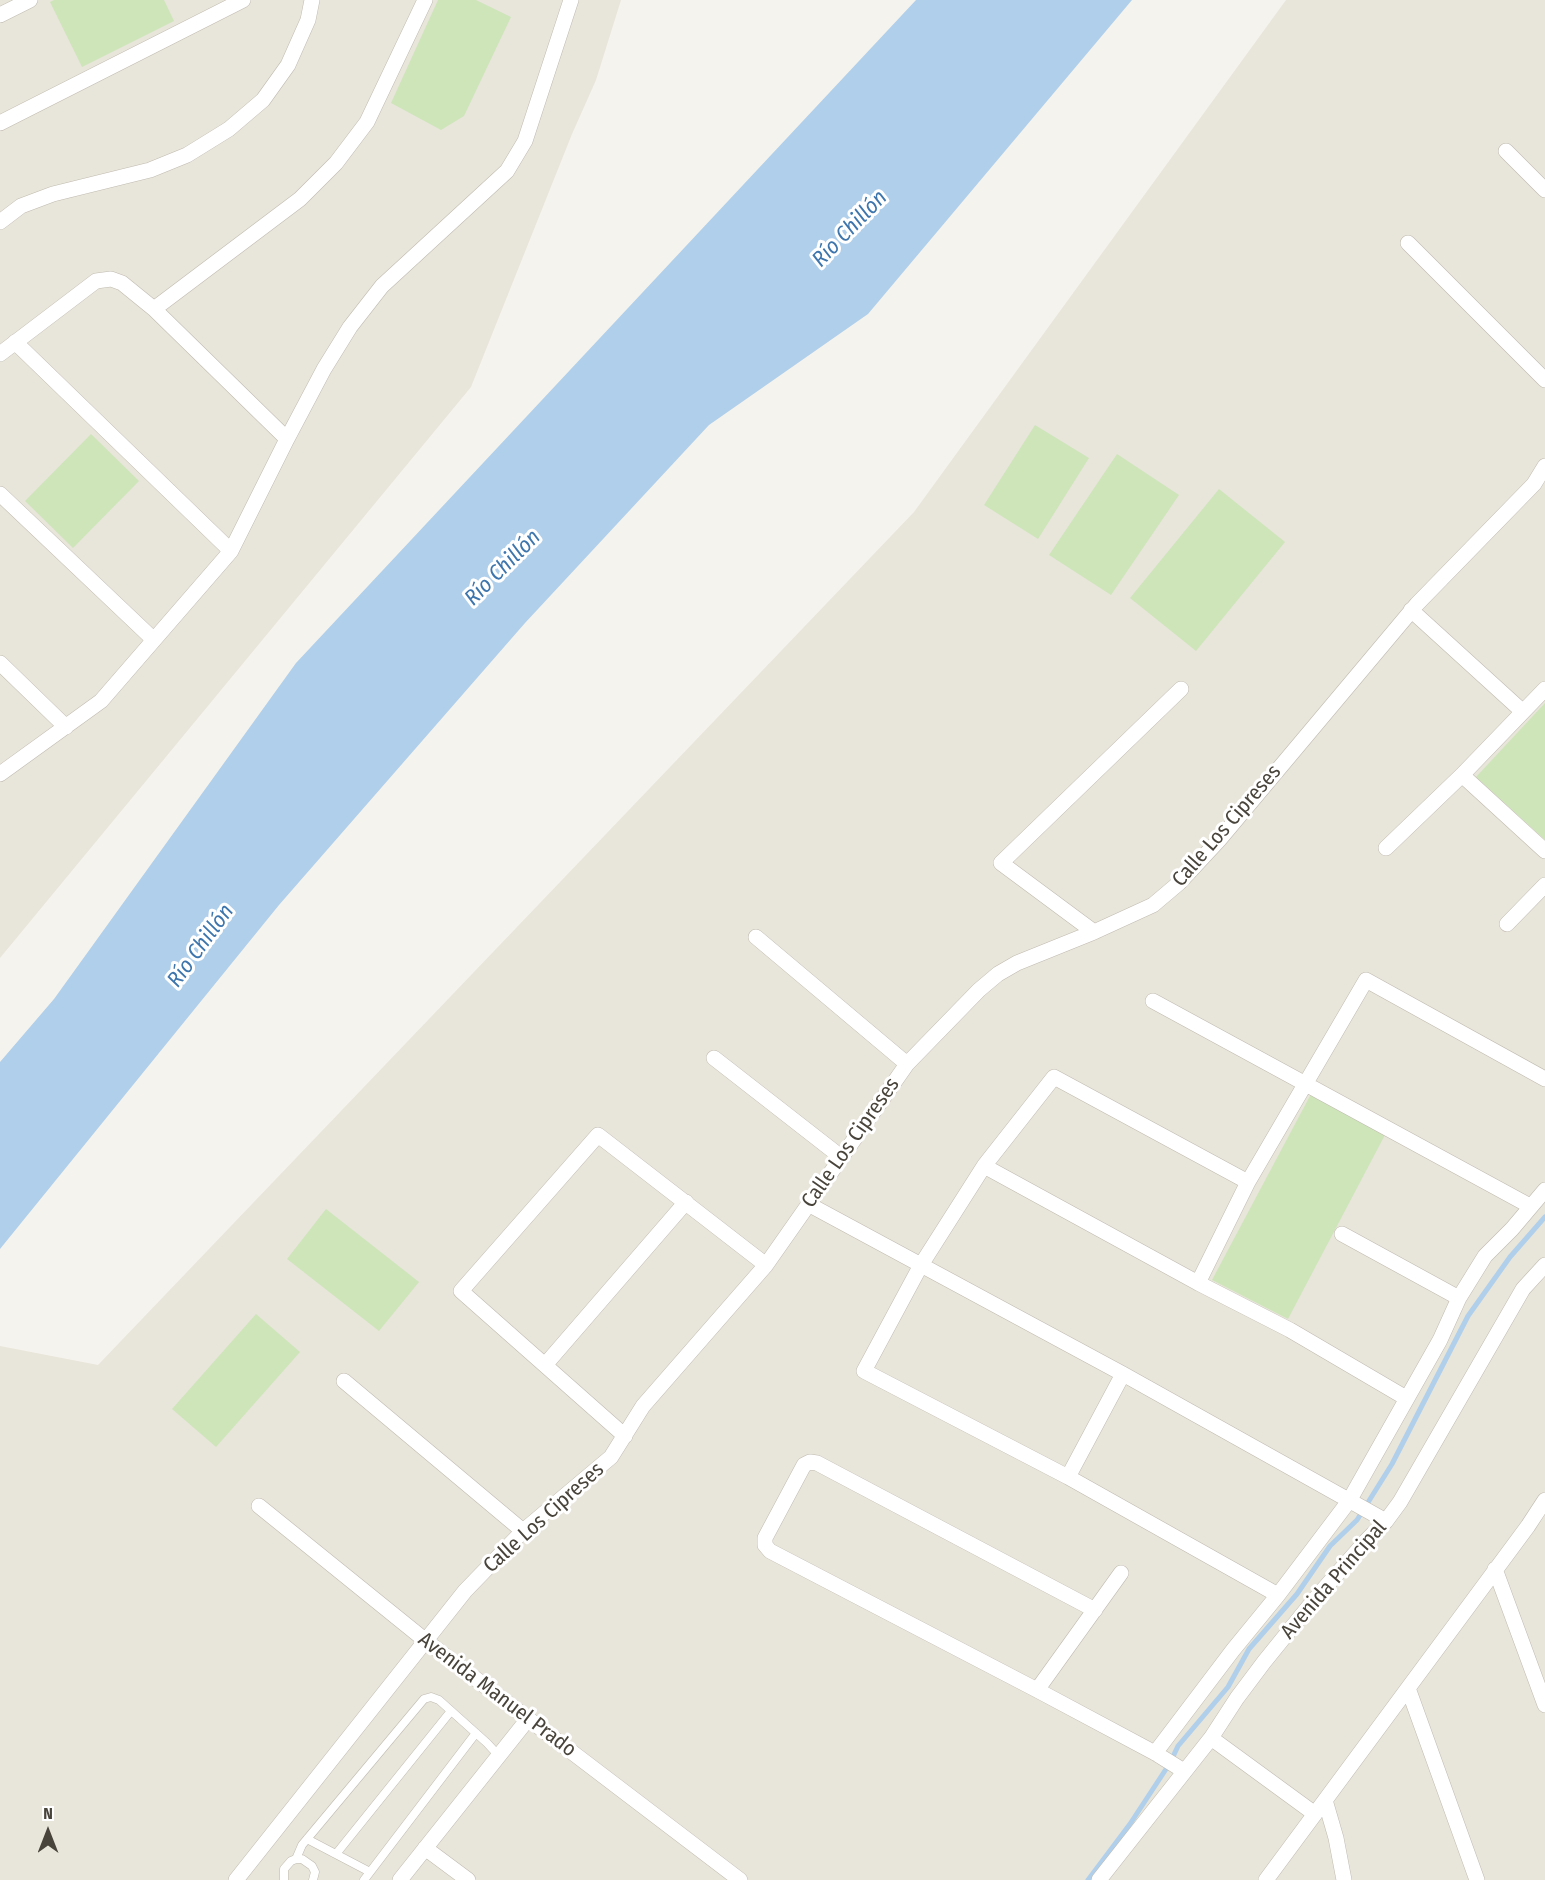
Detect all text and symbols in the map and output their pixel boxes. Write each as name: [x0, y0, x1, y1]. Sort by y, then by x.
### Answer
water label: Río Chillón: [807, 185, 893, 273]
water label: Río Chillón: [460, 525, 546, 611]
street label: Calle Los Cipreses: [1167, 760, 1287, 892]
water label: Río Chillón: [162, 899, 240, 993]
street label: Calle Los Cipreses: [797, 1073, 905, 1213]
street label: Calle Los Cipreses: [479, 1457, 609, 1579]
street label: Avenida Principal: [1276, 1516, 1392, 1644]
street label: Avenida Manuel Prado: [413, 1627, 581, 1763]
north arrow: [18, 1802, 78, 1862]
text: N: [43, 1804, 53, 1823]

